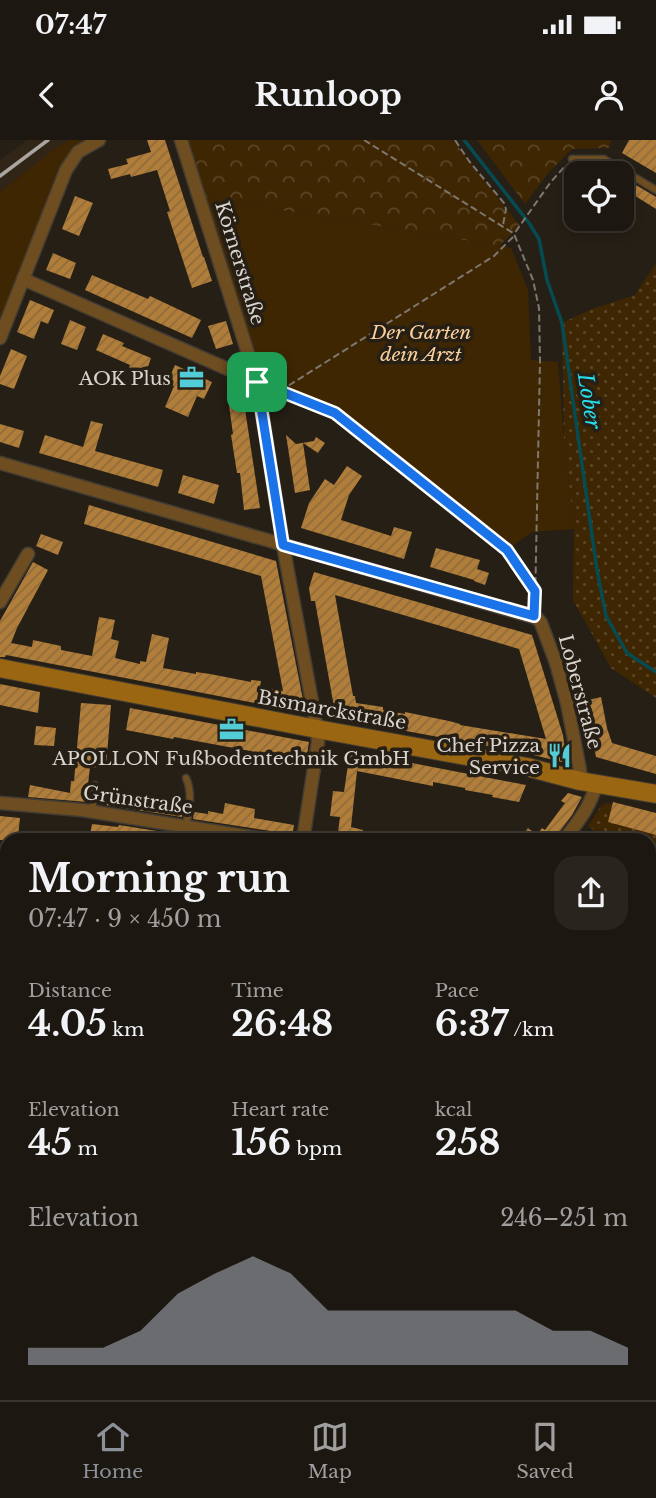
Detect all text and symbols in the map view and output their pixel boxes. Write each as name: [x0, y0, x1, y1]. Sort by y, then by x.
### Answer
text: 07:47: [35, 9, 106, 41]
text: Runloop: [254, 75, 402, 115]
icon: back: [28, 76, 66, 114]
icon: person: [590, 76, 628, 114]
map controls: [564, 161, 634, 231]
button: locate: [564, 161, 634, 231]
street label: Körnerstraße: [210, 198, 270, 328]
park label: Der Garten dein Arzt: [370, 321, 471, 366]
pin: [227, 352, 287, 412]
icon: arrive: [238, 363, 276, 401]
office icon: AOK Plus: [177, 364, 205, 392]
place label: AOK Plus: [78, 367, 171, 390]
water label: Lober: [572, 370, 606, 432]
street label: Loberstraße: [554, 632, 606, 752]
street label: Bismarckstraße: [256, 686, 408, 734]
office icon: APOLLON Fußbodentechnik GmbH: [217, 716, 245, 744]
place label: Chef Pizza Service: [436, 734, 540, 779]
restaurant icon: Chef Pizza Service: [546, 742, 574, 770]
place label: APOLLON Fußbodentechnik GmbH: [51, 747, 410, 770]
street label: Grünstraße: [82, 781, 194, 819]
text: Morning run: [28, 855, 290, 902]
button: share: [554, 856, 628, 930]
text: 07:47 · 9 × 450 m: [28, 905, 221, 933]
text: Distance: [28, 979, 112, 1002]
text: Time: [231, 979, 284, 1002]
text: Pace: [435, 979, 479, 1002]
text: 4.05: [28, 1002, 107, 1045]
text: 26:48: [231, 1002, 333, 1045]
text: 6:37: [435, 1002, 509, 1045]
text: km: [107, 1018, 144, 1041]
text: /km: [509, 1018, 554, 1041]
text: Elevation: [28, 1098, 120, 1121]
text: Heart rate: [231, 1098, 329, 1121]
text: kcal: [435, 1098, 473, 1121]
text: 45: [28, 1121, 72, 1164]
text: 156: [231, 1121, 291, 1164]
text: 258: [435, 1121, 501, 1164]
text: m: [72, 1137, 98, 1160]
text: bpm: [291, 1137, 342, 1160]
text: Elevation: [28, 1204, 139, 1232]
text: 246–251 m: [500, 1204, 628, 1232]
tab: Home: [82, 1418, 143, 1483]
tab: Map: [308, 1418, 352, 1483]
tab: Saved: [516, 1418, 574, 1483]

